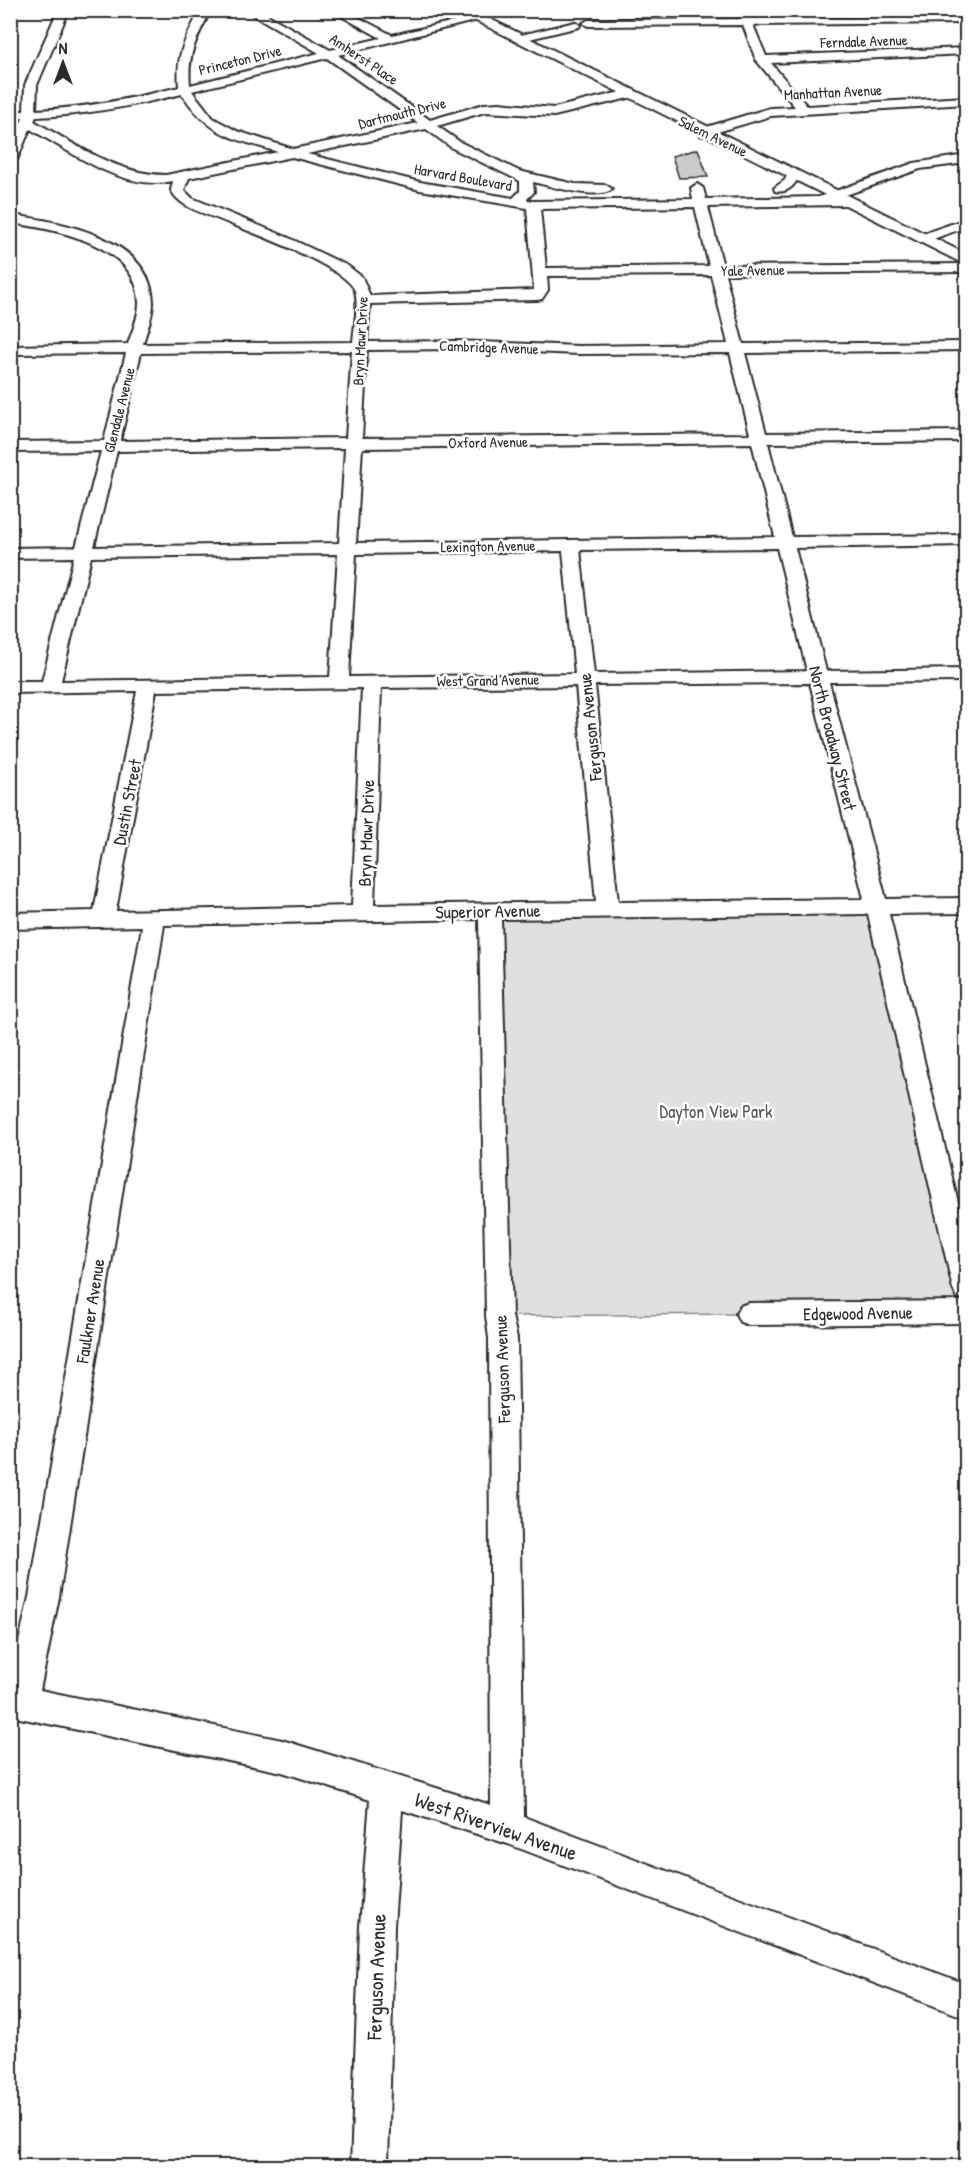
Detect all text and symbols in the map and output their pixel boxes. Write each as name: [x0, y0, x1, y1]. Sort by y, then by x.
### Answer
street label: Amherst Place: [325, 28, 403, 90]
street label: Ferndale Avenue: [819, 29, 908, 53]
north arrow: [33, 33, 93, 93]
text: N: [59, 37, 68, 59]
street label: Princeton Drive: [196, 40, 284, 80]
street label: Manhattan Avenue: [783, 79, 883, 105]
street label: Dartmouth Drive: [356, 92, 448, 134]
street label: Salem Avenue: [675, 110, 751, 162]
street label: Harvard Boulevard: [413, 158, 514, 196]
street label: Yale Avenue: [721, 259, 785, 281]
street label: Bryn Mawr Drive: [347, 296, 373, 386]
street label: Cambridge Avenue: [439, 335, 539, 359]
street label: Glendale Avenue: [98, 365, 140, 455]
street label: Oxford Avenue: [448, 431, 528, 453]
street label: Lexington Avenue: [441, 535, 535, 557]
street label: North Broadway Street: [803, 663, 863, 814]
street label: West Grand Avenue: [437, 669, 539, 691]
street label: Ferguson Avenue: [572, 672, 608, 783]
street label: Dustin Street: [106, 756, 148, 847]
street label: Bryn Mawr Drive: [352, 779, 380, 887]
street label: Superior Avenue: [435, 898, 541, 924]
park label: Dayton View Park: [660, 1099, 773, 1124]
street label: Faulkner Avenue: [69, 1257, 111, 1366]
street label: Edgewood Avenue: [803, 1300, 913, 1326]
street label: Ferguson Avenue: [488, 1315, 516, 1424]
street label: West Riverview Avenue: [411, 1785, 581, 1867]
street label: Ferguson Avenue: [359, 1913, 393, 2042]

